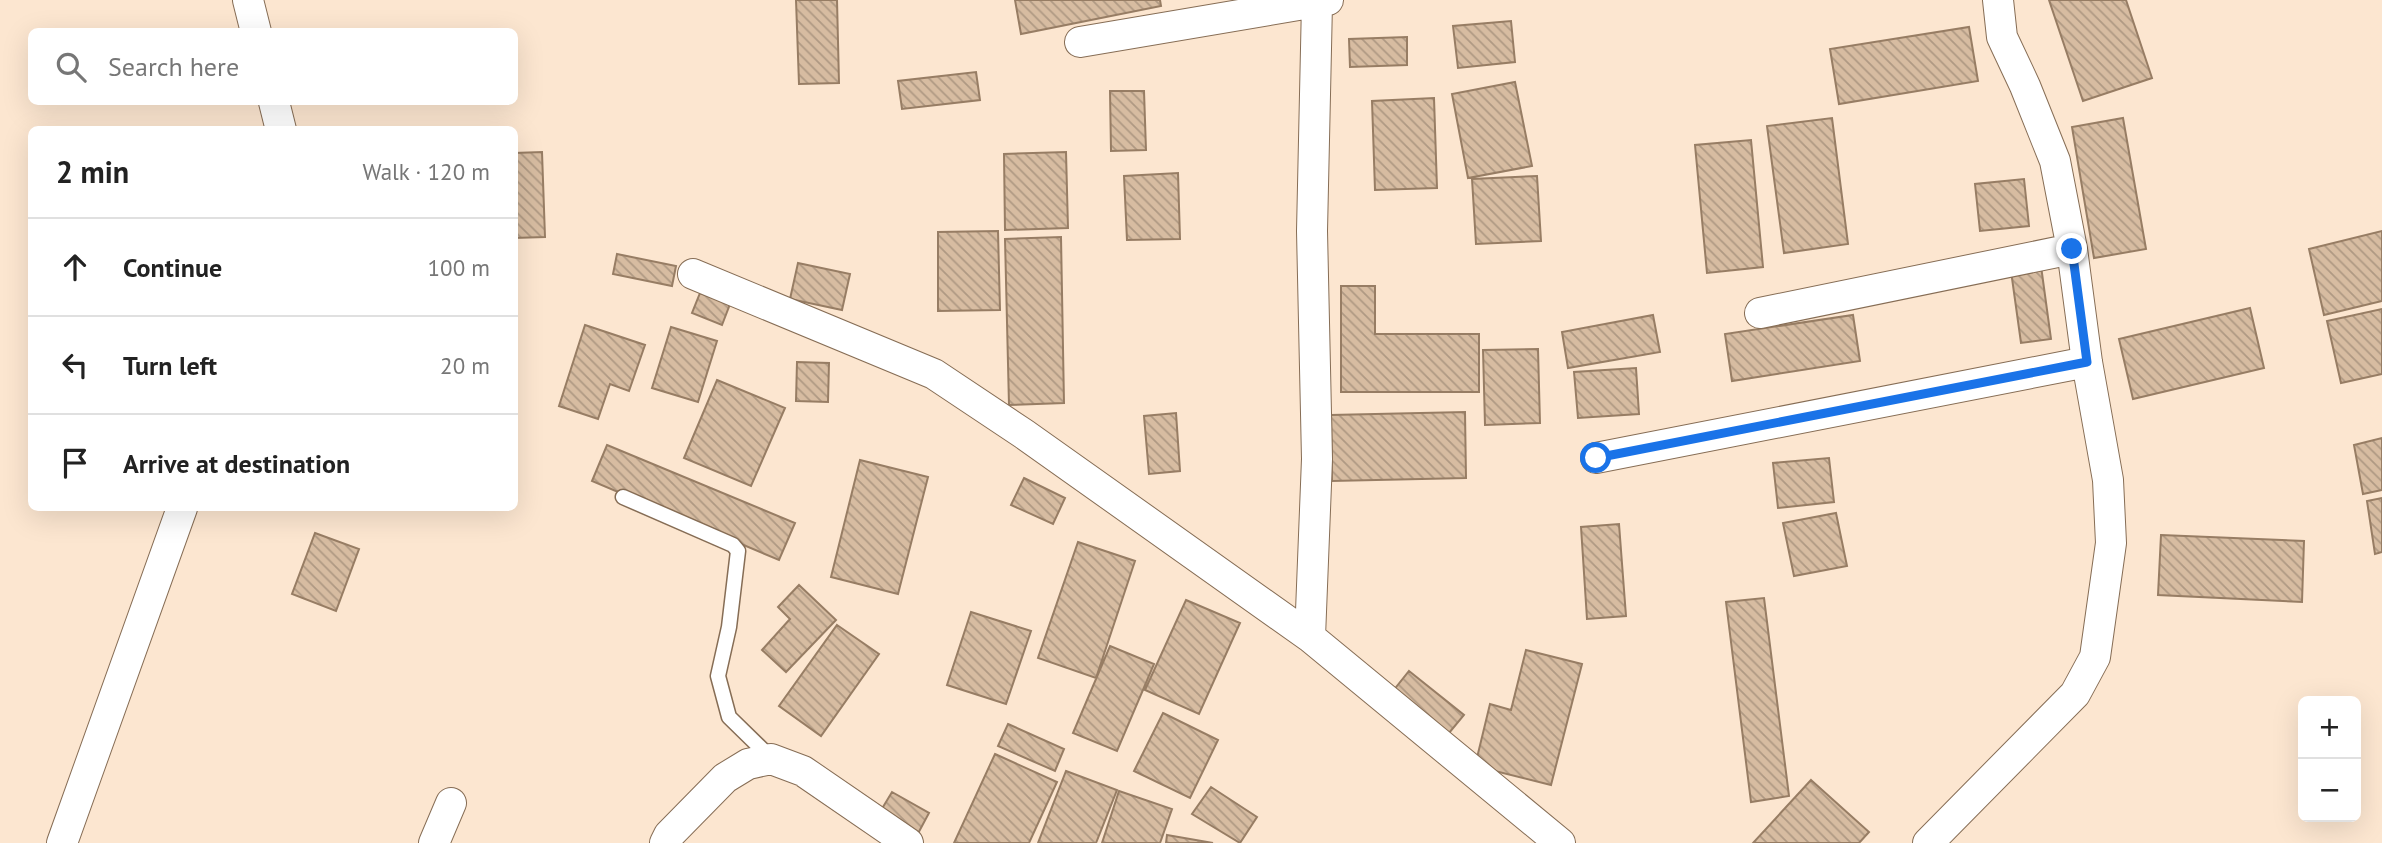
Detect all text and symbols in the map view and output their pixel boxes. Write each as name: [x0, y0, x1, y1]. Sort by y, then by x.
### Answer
search box: [28, 28, 518, 105]
icon: search: [52, 48, 90, 86]
text: Search here: [108, 50, 239, 83]
text: 2 min: [56, 152, 129, 191]
text: Walk · 120 m: [363, 157, 490, 186]
route end: [2056, 233, 2087, 264]
icon: ahead: [56, 248, 94, 286]
text: Continue: [123, 251, 222, 284]
text: 100 m: [428, 253, 490, 282]
icon: left: [56, 346, 94, 384]
text: Turn left: [123, 349, 217, 382]
text: 20 m: [440, 351, 490, 380]
route start: [1580, 442, 1611, 473]
icon: arrive: [56, 444, 94, 482]
text: Arrive at destination: [123, 447, 350, 480]
map controls: [2298, 696, 2361, 822]
button: +: [2298, 696, 2361, 759]
button: −: [2298, 759, 2361, 822]

